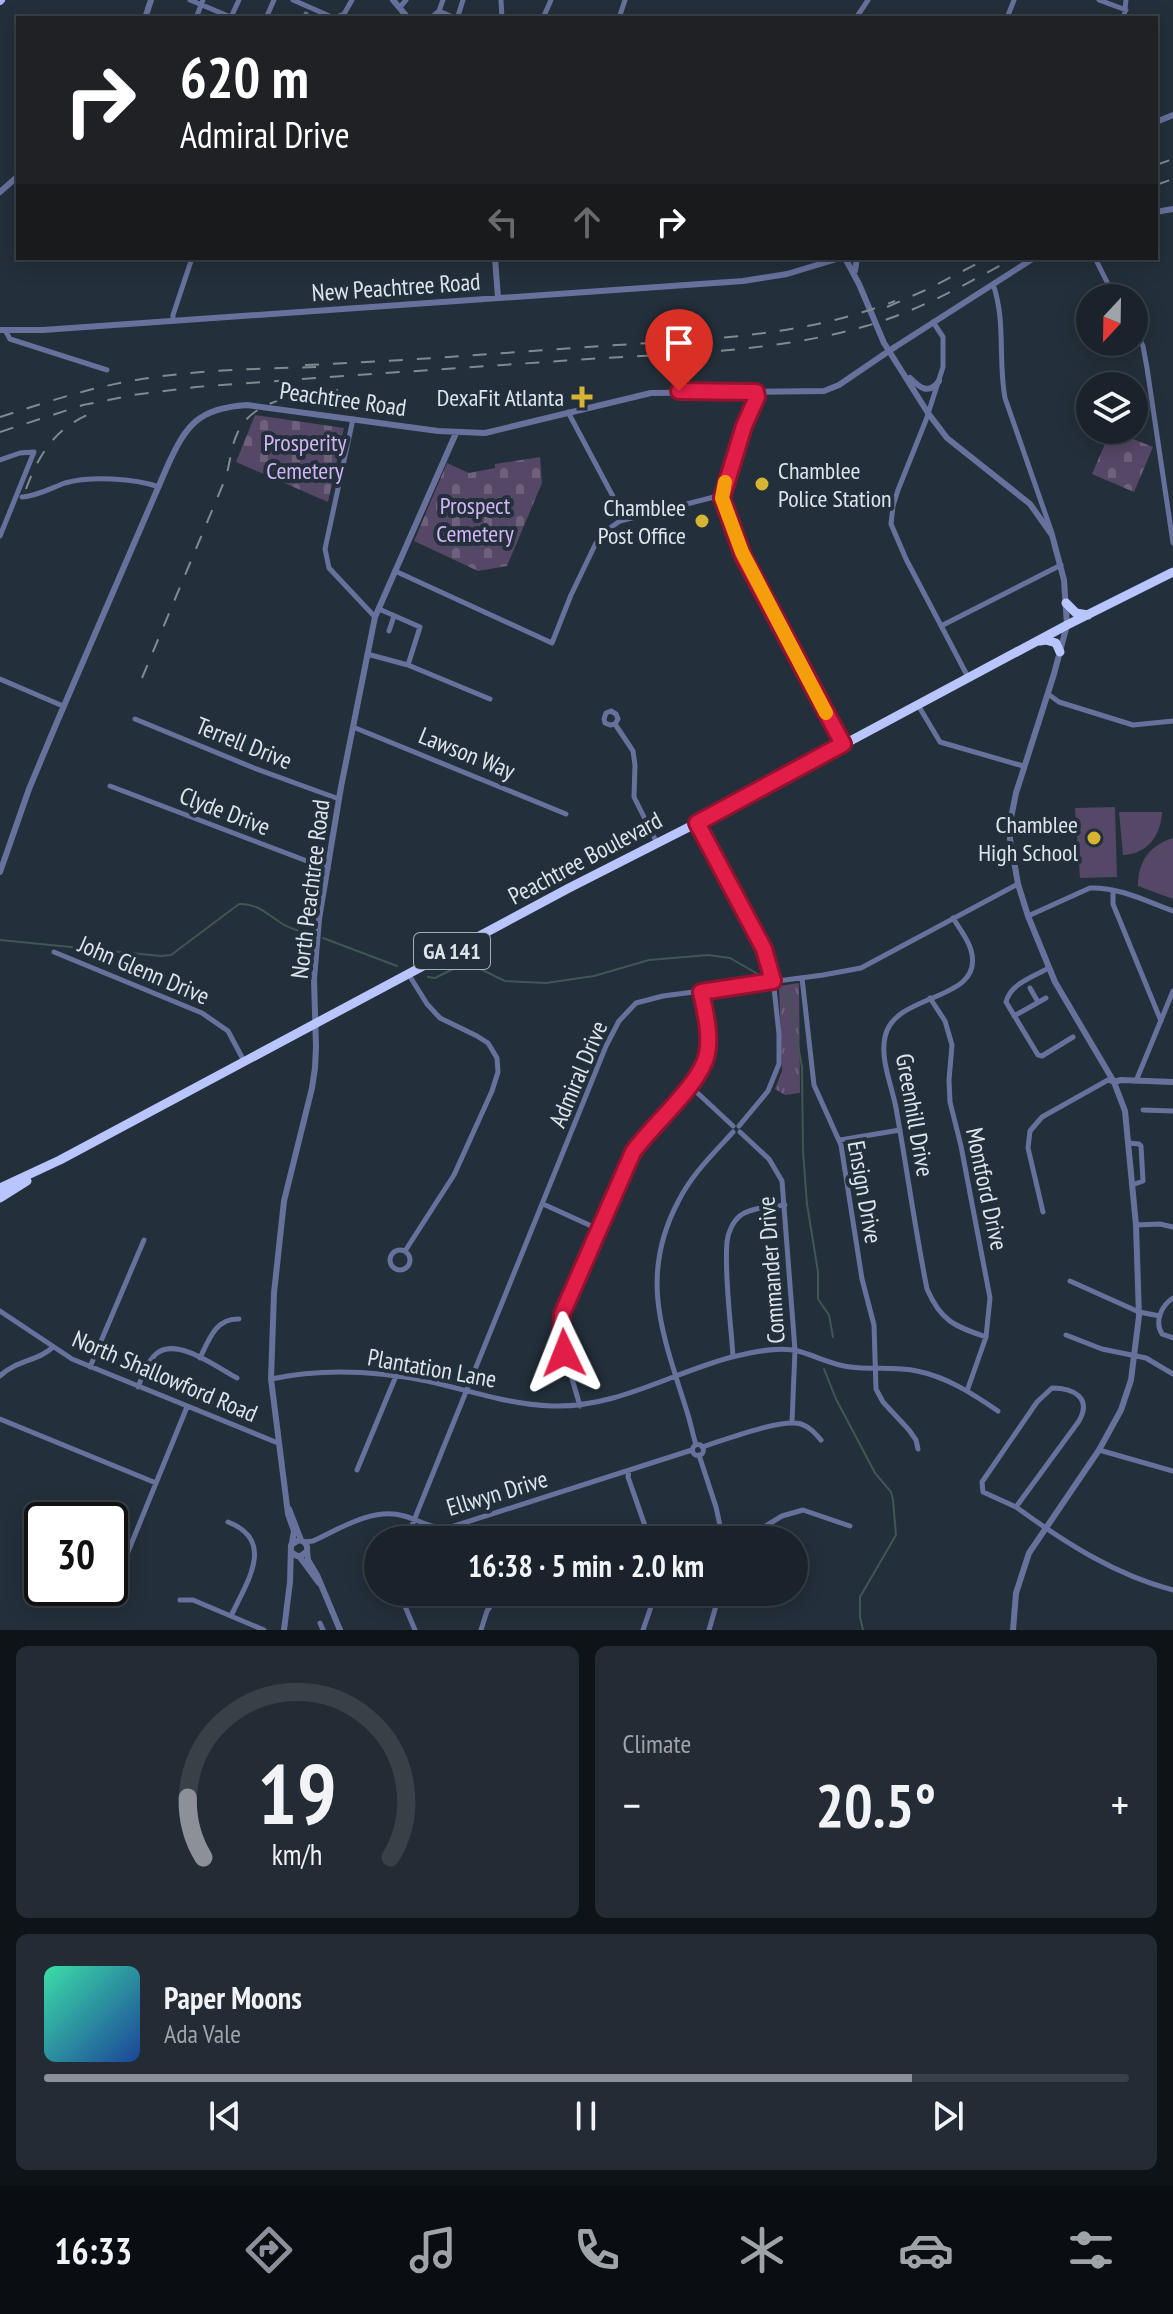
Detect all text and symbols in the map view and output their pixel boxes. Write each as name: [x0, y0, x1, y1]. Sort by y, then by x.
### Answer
text: 620 m: [180, 41, 309, 113]
icon: right: [48, 48, 152, 152]
text: Admiral Drive: [180, 111, 350, 158]
icon: left: [481, 200, 525, 244]
icon: ahead: [565, 200, 609, 244]
icon: right: [649, 200, 693, 244]
street label: New Peachtree Road: [311, 266, 481, 308]
north arrow: [1076, 284, 1148, 356]
map controls: [1076, 284, 1148, 444]
pin: [645, 309, 713, 391]
icon: arrive: [657, 321, 701, 365]
button: layers: [1076, 372, 1148, 444]
street label: Peachtree Road: [278, 375, 408, 423]
place label: DexaFit Atlanta: [437, 382, 564, 413]
marker: DexaFit Atlanta: [571, 386, 593, 408]
park label: Prosperity Cemetery: [264, 427, 346, 486]
place label: Chamblee Police Station: [778, 455, 892, 514]
marker: Chamblee Police Station: [753, 475, 771, 493]
park label: Prospect Cemetery: [436, 490, 514, 549]
place label: Chamblee Post Office: [598, 492, 686, 551]
marker: Chamblee Post Office: [693, 512, 711, 530]
street label: Terrell Drive: [191, 710, 297, 776]
street label: Lawson Way: [414, 720, 520, 786]
street label: Clyde Drive: [175, 780, 275, 842]
street label: North Peachtree Road: [284, 798, 336, 980]
street label: Peachtree Boulevard: [503, 804, 667, 912]
place label: Chamblee High School: [978, 809, 1078, 868]
marker: Chamblee High School: [1085, 829, 1103, 847]
street label: John Glenn Drive: [73, 928, 214, 1012]
road number: GA 141: [414, 933, 490, 969]
street label: Admiral Drive: [542, 1016, 614, 1132]
street label: Greenhill Drive: [889, 1051, 941, 1179]
street label: Montford Drive: [959, 1125, 1015, 1253]
street label: Ensign Drive: [841, 1138, 889, 1246]
street label: Commander Drive: [750, 1195, 792, 1345]
position arrow: [522, 1311, 606, 1395]
street label: North Shallowford Road: [68, 1323, 262, 1429]
street label: Plantation Lane: [365, 1341, 499, 1395]
street label: Ellwyn Drive: [443, 1463, 551, 1523]
speed limit sign: 30: [24, 1502, 128, 1606]
text: 16:38 · 5 min · 2.0 km: [468, 1546, 704, 1585]
text: Climate: [623, 1727, 691, 1760]
text: 19: [257, 1739, 337, 1847]
text: 20.5°: [815, 1766, 936, 1844]
text: −: [623, 1776, 641, 1833]
text: +: [1111, 1776, 1129, 1833]
text: km/h: [272, 1836, 323, 1873]
text: Paper Moons: [164, 1978, 302, 2017]
text: Ada Vale: [164, 2017, 241, 2050]
icon: previous: [203, 2094, 247, 2138]
icon: pause: [564, 2094, 608, 2138]
icon: next: [926, 2094, 970, 2138]
icon: directions: [241, 2222, 297, 2278]
icon: music: [405, 2222, 461, 2278]
icon: phone: [569, 2222, 625, 2278]
icon: climate: [734, 2222, 790, 2278]
icon: car: [898, 2222, 954, 2278]
icon: filters: [1063, 2222, 1119, 2278]
text: 16:33: [54, 2227, 132, 2274]

